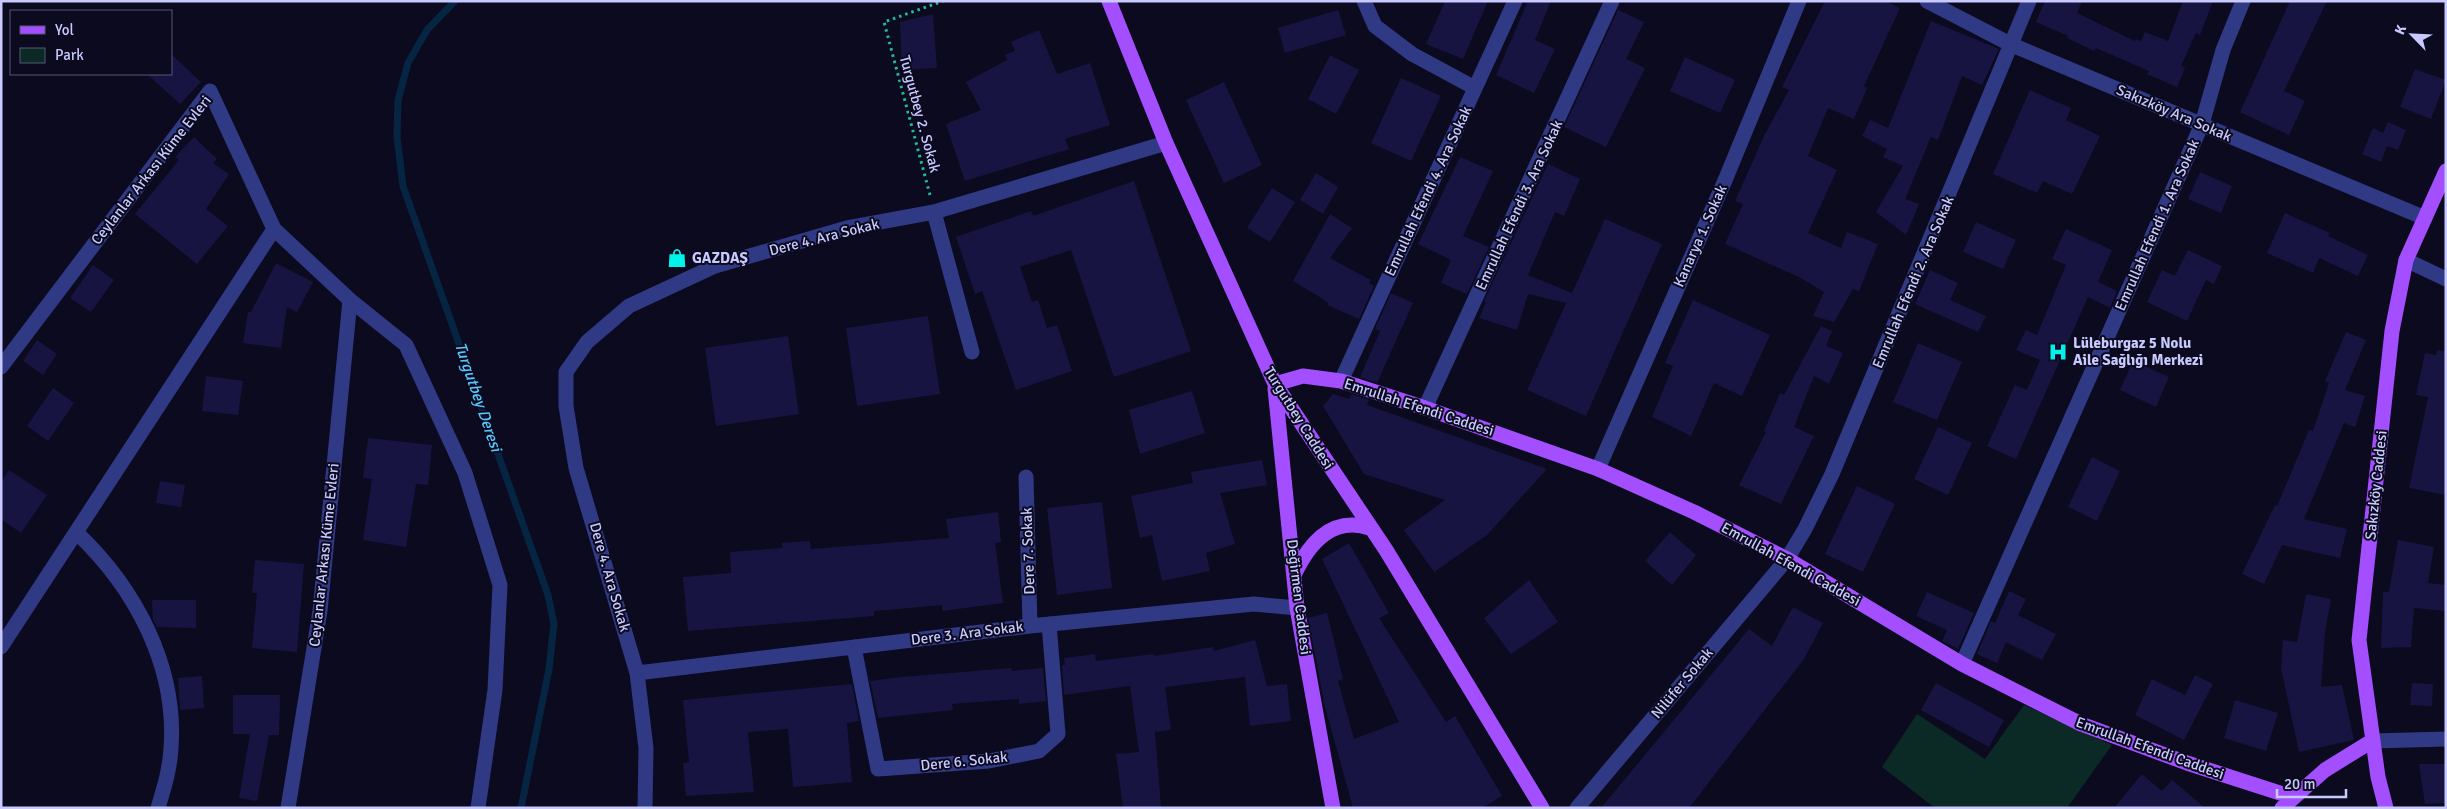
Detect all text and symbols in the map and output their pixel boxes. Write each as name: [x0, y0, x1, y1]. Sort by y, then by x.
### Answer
legend: [10, 10, 172, 75]
north arrow: [2387, 10, 2437, 60]
text: Yol: [55, 21, 74, 39]
text: K: [2391, 22, 2410, 37]
text: Park: [55, 46, 84, 64]
street label: Turgutbey 2. Sokak: [896, 53, 944, 175]
street label: Sakızköy Ara Sokak: [2114, 81, 2235, 146]
street label: Ceylanlar Arkası Küme Evleri: [87, 92, 215, 248]
street label: Emrullah Efendi 4. Ara Sokak: [1381, 103, 1476, 279]
street label: Emrullah Efendi 3. Ara Sokak: [1472, 117, 1567, 293]
street label: Emrullah Efendi 1. Ara Sokak: [2111, 136, 2203, 314]
street label: Kanarya 1. Sokak: [1669, 182, 1731, 290]
street label: Emrullah Efendi 2. Ara Sokak: [1868, 193, 1958, 371]
street label: Dere 4. Ara Sokak: [767, 214, 881, 259]
shop icon: GAZDAŞ: [666, 247, 688, 269]
place label: GAZDAŞ: [692, 249, 748, 267]
place label: Lüleburgaz 5 Nolu Aile Sağlığı Merkezi: [2073, 334, 2203, 369]
water label: Turgutbey Deresi: [450, 340, 507, 456]
hospital icon: Lüleburgaz 5 Nolu Aile Sağlığı Merkezi: [2047, 341, 2069, 363]
street label: Turgutbey Caddesi: [1260, 364, 1338, 472]
street label: Emrullah Efendi Caddesi: [1342, 374, 1496, 440]
street label: Sakızköy Caddesi: [2361, 429, 2391, 541]
street label: Ceylanlar Arkası Küme Evleri: [305, 462, 343, 648]
street label: Dere 7. Sokak: [1017, 507, 1039, 595]
street label: Emrullah Efendi Caddesi: [1718, 518, 1864, 610]
street label: Dere 4. Ara Sokak: [586, 520, 634, 634]
street label: Değirmen Caddesi: [1283, 538, 1315, 656]
street label: Dere 3. Ara Sokak: [910, 617, 1025, 649]
street label: Nilüfer Sokak: [1647, 644, 1717, 722]
street label: Emrullah Efendi Caddesi: [2073, 713, 2227, 783]
street label: Dere 6. Sokak: [920, 747, 1009, 775]
scale bar: [2277, 766, 2346, 798]
text: 20 m: [2284, 775, 2315, 793]

